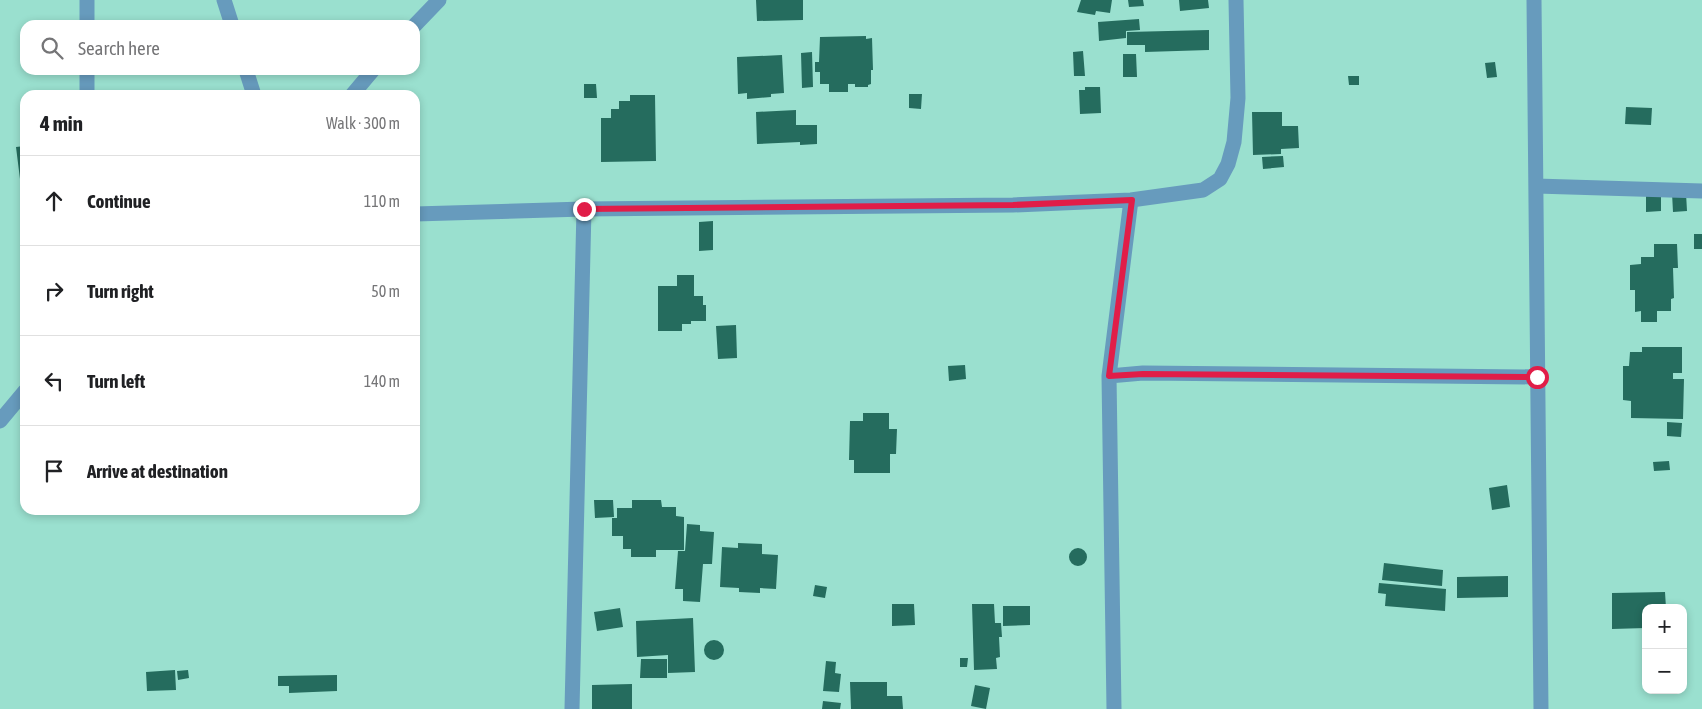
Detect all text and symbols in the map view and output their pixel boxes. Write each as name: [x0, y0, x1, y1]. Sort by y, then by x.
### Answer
search box: [20, 20, 420, 75]
icon: search: [38, 34, 66, 62]
text: Search here: [78, 37, 160, 59]
text: 4 min: [40, 111, 83, 135]
text: Walk · 300 m: [326, 114, 400, 132]
icon: ahead: [40, 187, 68, 215]
text: Continue: [87, 190, 151, 212]
text: 110 m: [364, 192, 400, 210]
route end: [573, 198, 596, 221]
icon: right: [40, 277, 68, 305]
text: Turn right: [87, 280, 154, 302]
text: 50 m: [371, 282, 400, 300]
route start: [1526, 366, 1549, 389]
icon: left: [40, 367, 68, 395]
text: Turn left: [87, 370, 145, 392]
text: 140 m: [364, 372, 400, 390]
icon: arrive: [40, 457, 68, 485]
text: Arrive at destination: [87, 460, 228, 482]
map controls: [1642, 604, 1687, 694]
button: +: [1642, 604, 1687, 649]
button: −: [1642, 649, 1687, 694]

